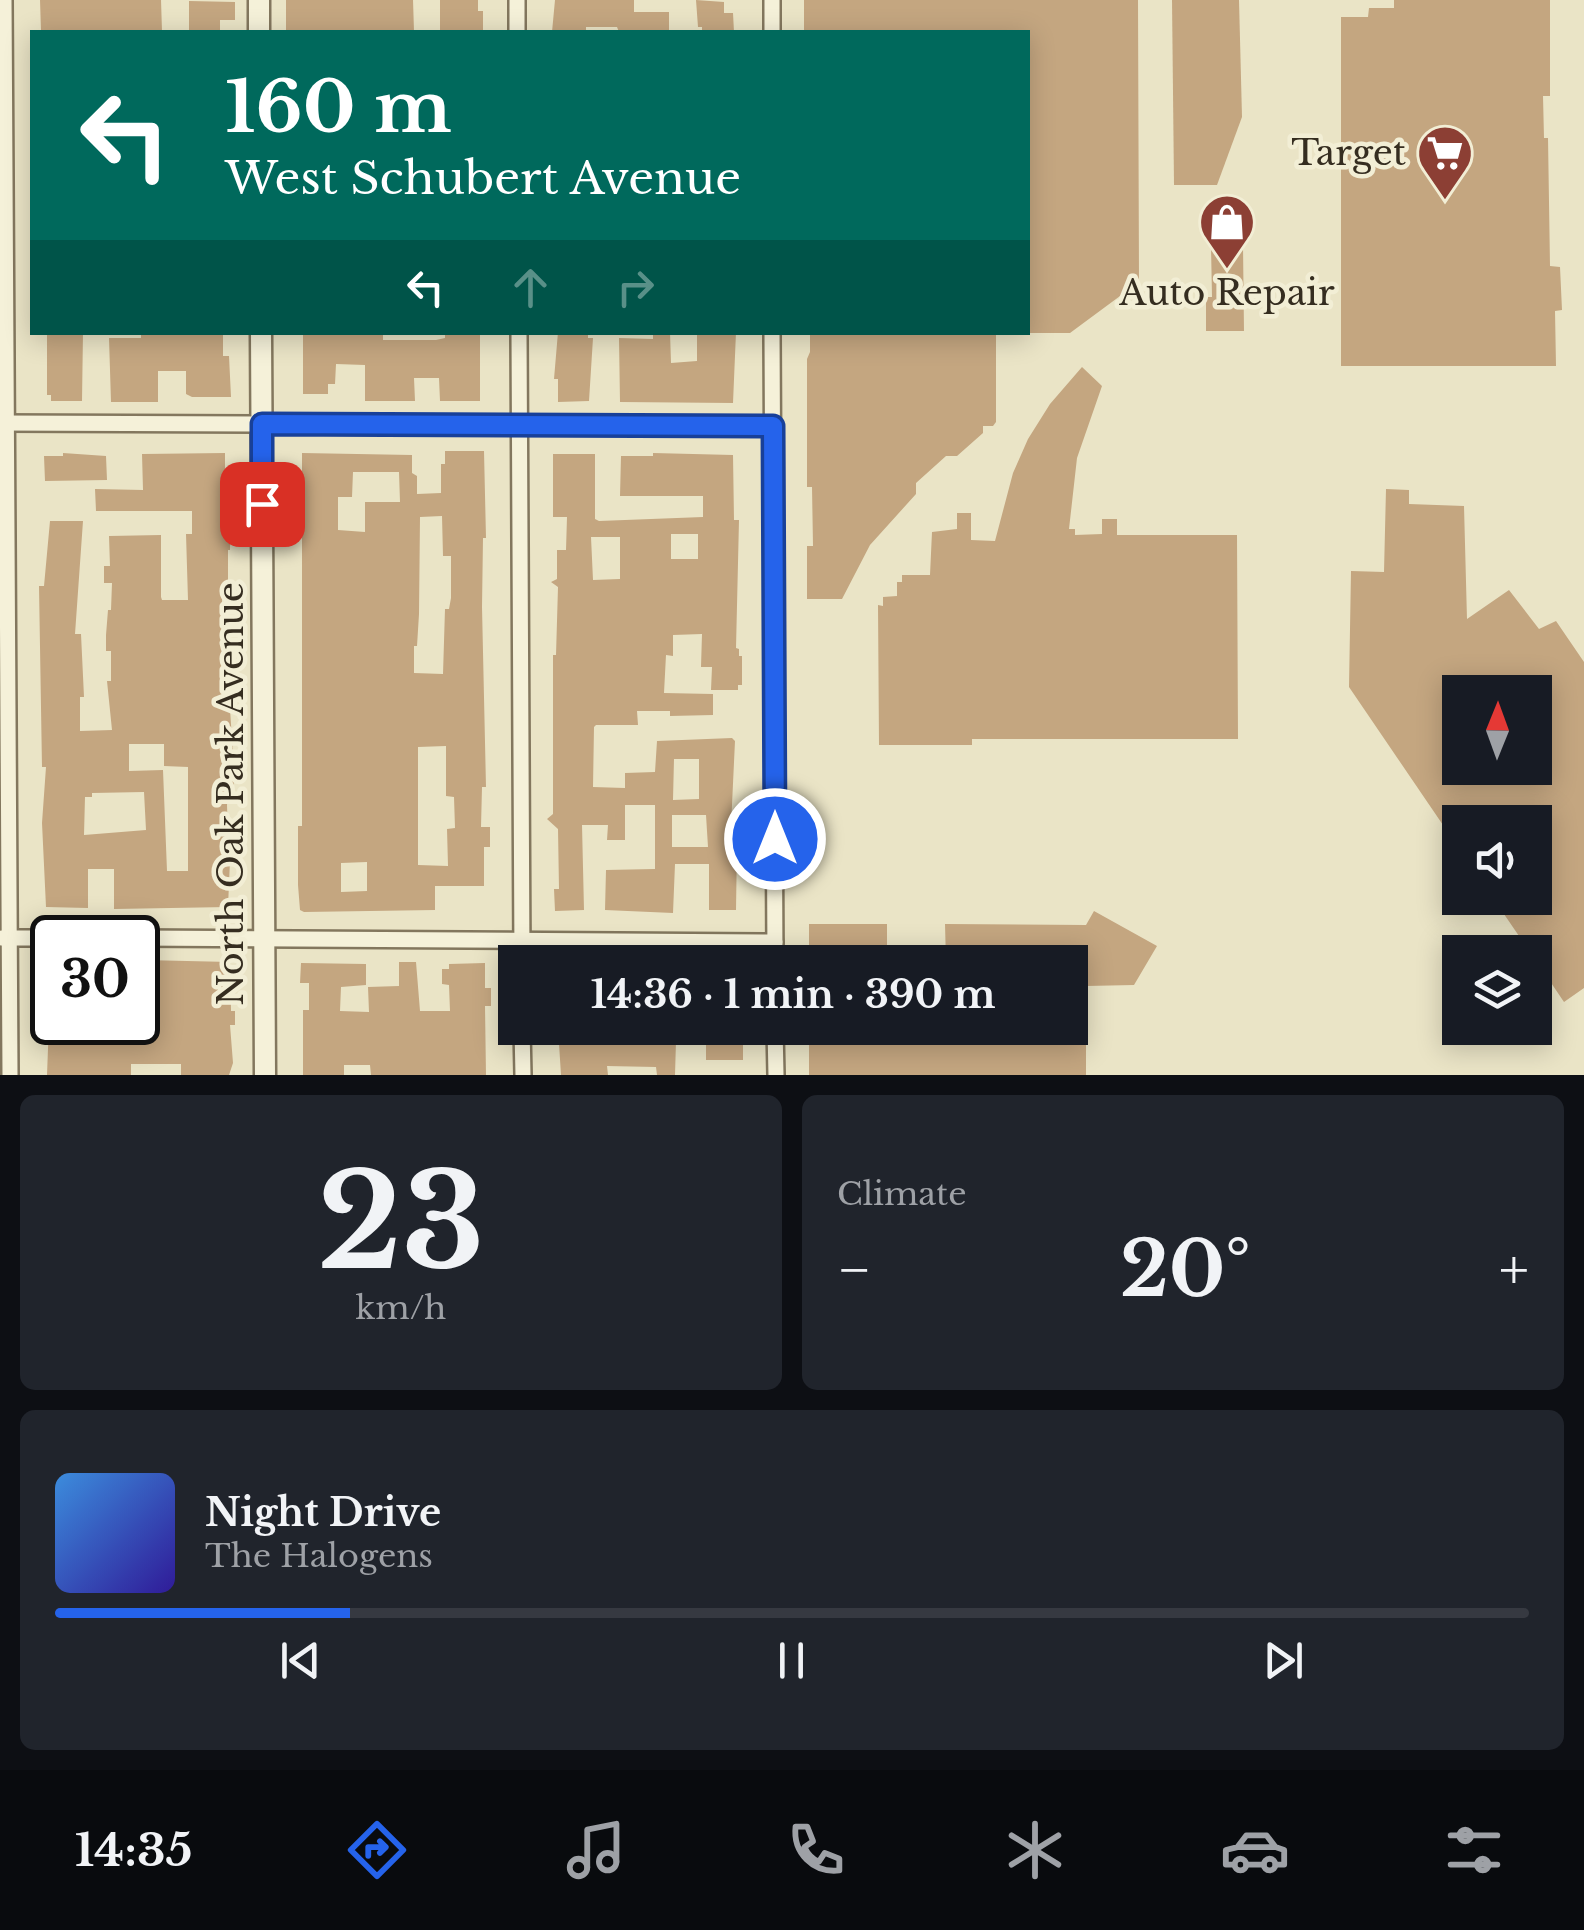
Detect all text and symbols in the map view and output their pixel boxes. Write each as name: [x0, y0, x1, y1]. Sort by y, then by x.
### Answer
text: 160 m: [225, 64, 452, 151]
icon: left: [60, 70, 190, 200]
supermarket icon: Target: [1415, 123, 1475, 202]
place label: Target: [1291, 131, 1406, 174]
text: West Schubert Avenue: [225, 150, 741, 206]
shop icon: Auto Repair: [1197, 192, 1257, 271]
icon: left: [398, 260, 453, 315]
icon: ahead: [503, 260, 558, 315]
icon: right: [608, 260, 663, 315]
place label: Auto Repair: [1118, 271, 1335, 314]
pin: [220, 462, 305, 547]
icon: arrive: [235, 477, 290, 532]
street label: North Oak Park Avenue: [209, 582, 252, 1006]
north arrow: [1442, 675, 1552, 785]
map controls: [1442, 675, 1552, 1045]
position arrow: [723, 787, 827, 891]
button: sound: [1442, 805, 1552, 915]
speed limit sign: 30: [30, 915, 160, 1045]
button: layers: [1442, 935, 1552, 1045]
text: 14:36 · 1 min · 390 m: [591, 971, 995, 1018]
text: 23: [317, 1142, 485, 1303]
text: Climate: [837, 1174, 966, 1214]
text: 20°: [1120, 1223, 1251, 1316]
text: −: [837, 1236, 872, 1304]
text: +: [1499, 1236, 1529, 1304]
text: km/h: [356, 1288, 446, 1328]
text: Night Drive: [205, 1489, 441, 1536]
text: The Halogens: [205, 1536, 433, 1576]
icon: previous: [273, 1633, 328, 1688]
icon: pause: [764, 1633, 819, 1688]
icon: next: [1256, 1633, 1311, 1688]
icon: directions: [342, 1815, 412, 1885]
icon: music: [561, 1815, 631, 1885]
icon: phone: [781, 1815, 851, 1885]
icon: climate: [1000, 1815, 1070, 1885]
icon: car: [1220, 1815, 1290, 1885]
icon: filters: [1439, 1815, 1509, 1885]
text: 14:35: [75, 1822, 192, 1878]

